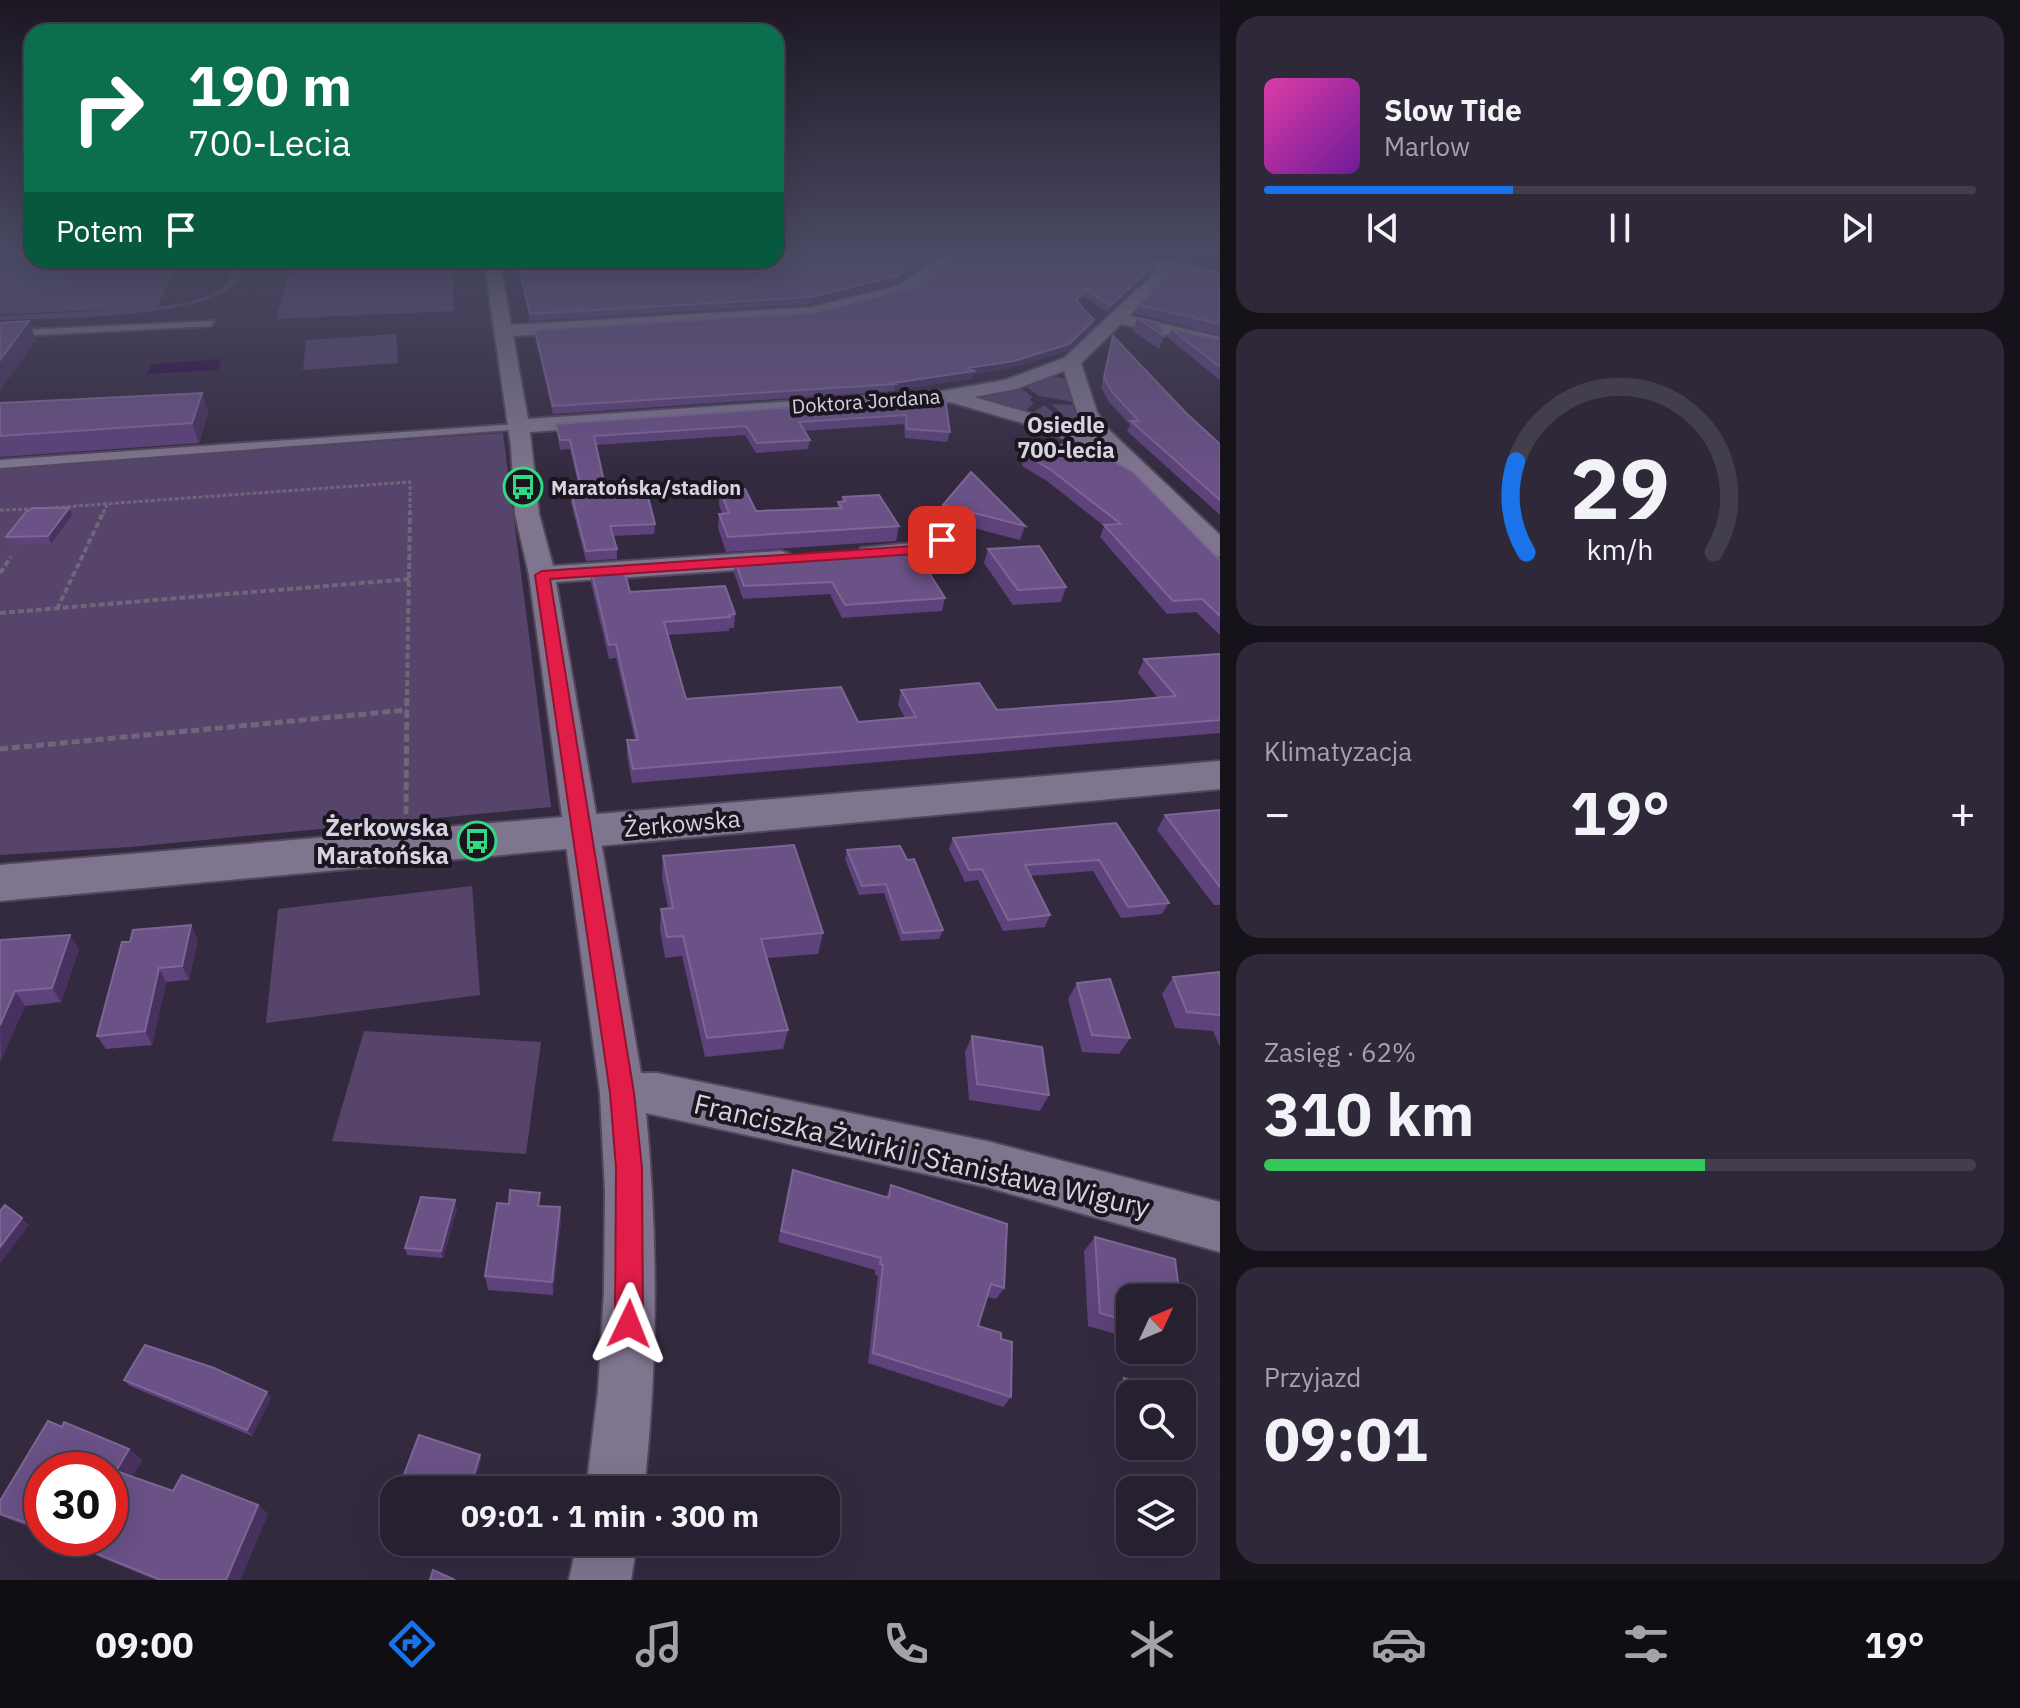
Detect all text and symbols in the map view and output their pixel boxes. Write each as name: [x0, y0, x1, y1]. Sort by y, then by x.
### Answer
text: 190 m: [188, 49, 352, 121]
icon: right: [56, 56, 160, 160]
text: Slow Tide: [1384, 90, 1522, 129]
text: 700-Lecia: [188, 119, 351, 166]
text: Marlow: [1384, 129, 1470, 163]
icon: previous: [1361, 206, 1405, 250]
icon: pause: [1598, 206, 1642, 250]
icon: next: [1835, 206, 1879, 250]
icon: arrive: [159, 208, 203, 252]
text: Potem: [56, 211, 143, 250]
street label: Doktora Jordana: [791, 382, 941, 420]
district label: Osiedle 700-lecia: [1017, 410, 1115, 464]
text: 29: [1570, 434, 1670, 542]
bus stop icon: Maratońska/stadion: [502, 466, 544, 508]
place label: Maratońska/stadion: [551, 474, 741, 501]
pin: [908, 506, 976, 574]
icon: arrive: [920, 518, 964, 562]
text: km/h: [1586, 531, 1654, 568]
text: Klimatyzacja: [1264, 734, 1412, 768]
text: 19°: [1570, 773, 1670, 852]
text: −: [1264, 784, 1290, 841]
text: +: [1950, 784, 1976, 841]
street label: Żerkowska: [622, 802, 742, 844]
place label: Żerkowska Maratońska: [316, 811, 449, 871]
bus stop icon: Żerkowska Maratońska: [456, 820, 498, 862]
text: Zasięg · 62%: [1264, 1035, 1416, 1069]
text: 310 km: [1264, 1074, 1474, 1153]
street label: Franciszka Żwirki i Stanisława Wigury: [690, 1084, 1154, 1226]
position arrow: [587, 1282, 671, 1366]
north arrow: [1116, 1284, 1196, 1364]
map controls: [1116, 1284, 1196, 1556]
text: Przyjazd: [1264, 1360, 1361, 1394]
button: search: [1116, 1380, 1196, 1460]
text: 09:01: [1264, 1399, 1428, 1478]
speed limit sign: 30: [24, 1452, 128, 1556]
button: layers: [1116, 1476, 1196, 1556]
text: 09:01 · 1 min · 300 m: [461, 1496, 759, 1535]
icon: directions: [384, 1616, 440, 1672]
icon: music: [631, 1616, 687, 1672]
icon: phone: [878, 1616, 934, 1672]
icon: climate: [1124, 1616, 1180, 1672]
icon: car: [1371, 1616, 1427, 1672]
icon: filters: [1618, 1616, 1674, 1672]
text: 09:00: [95, 1621, 194, 1668]
text: 19°: [1864, 1621, 1925, 1668]

